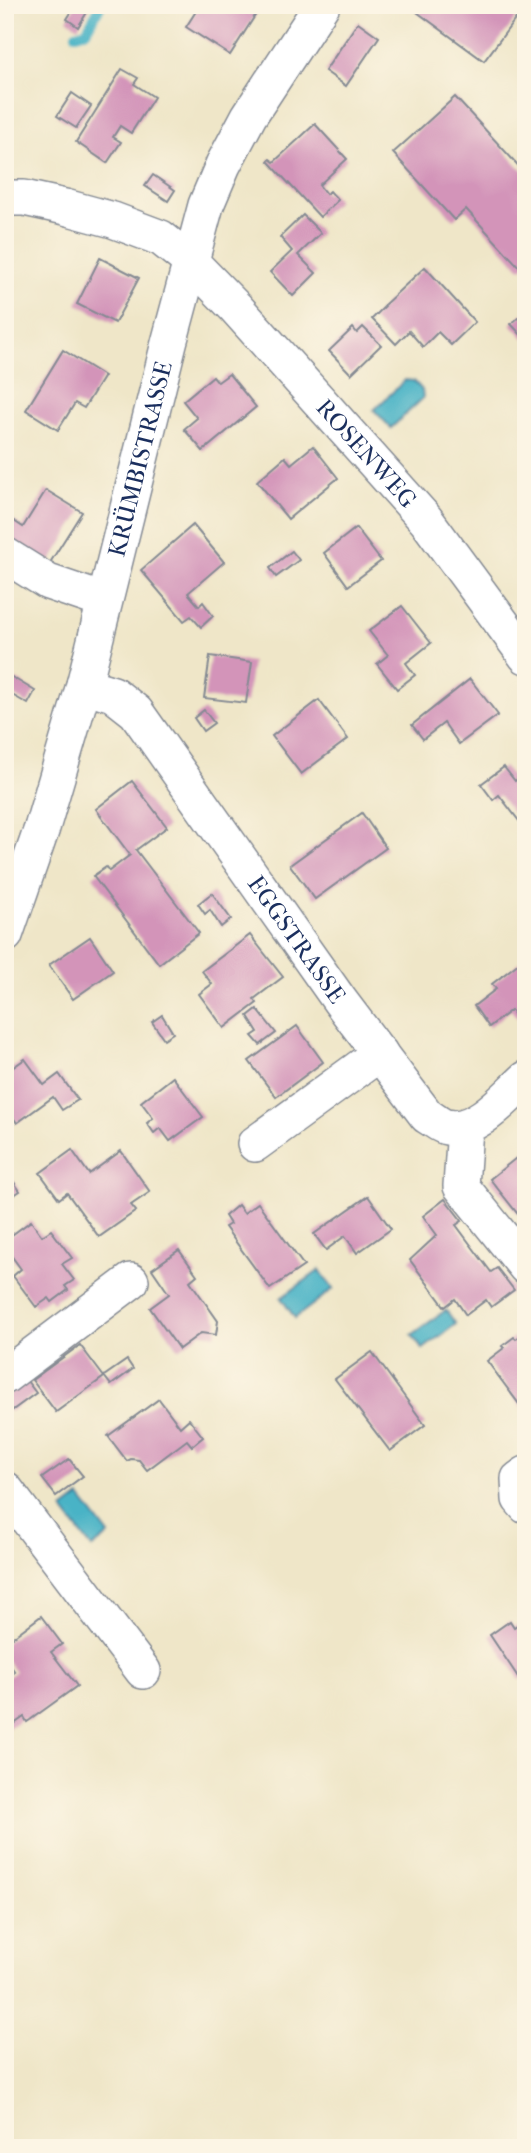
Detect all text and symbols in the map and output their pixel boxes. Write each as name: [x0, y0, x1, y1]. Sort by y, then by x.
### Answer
street label: KRÜMBISTRASSE: [102, 358, 178, 560]
street label: ROSENWEG: [310, 393, 422, 513]
street label: EGGSTRASSE: [242, 870, 351, 1009]

